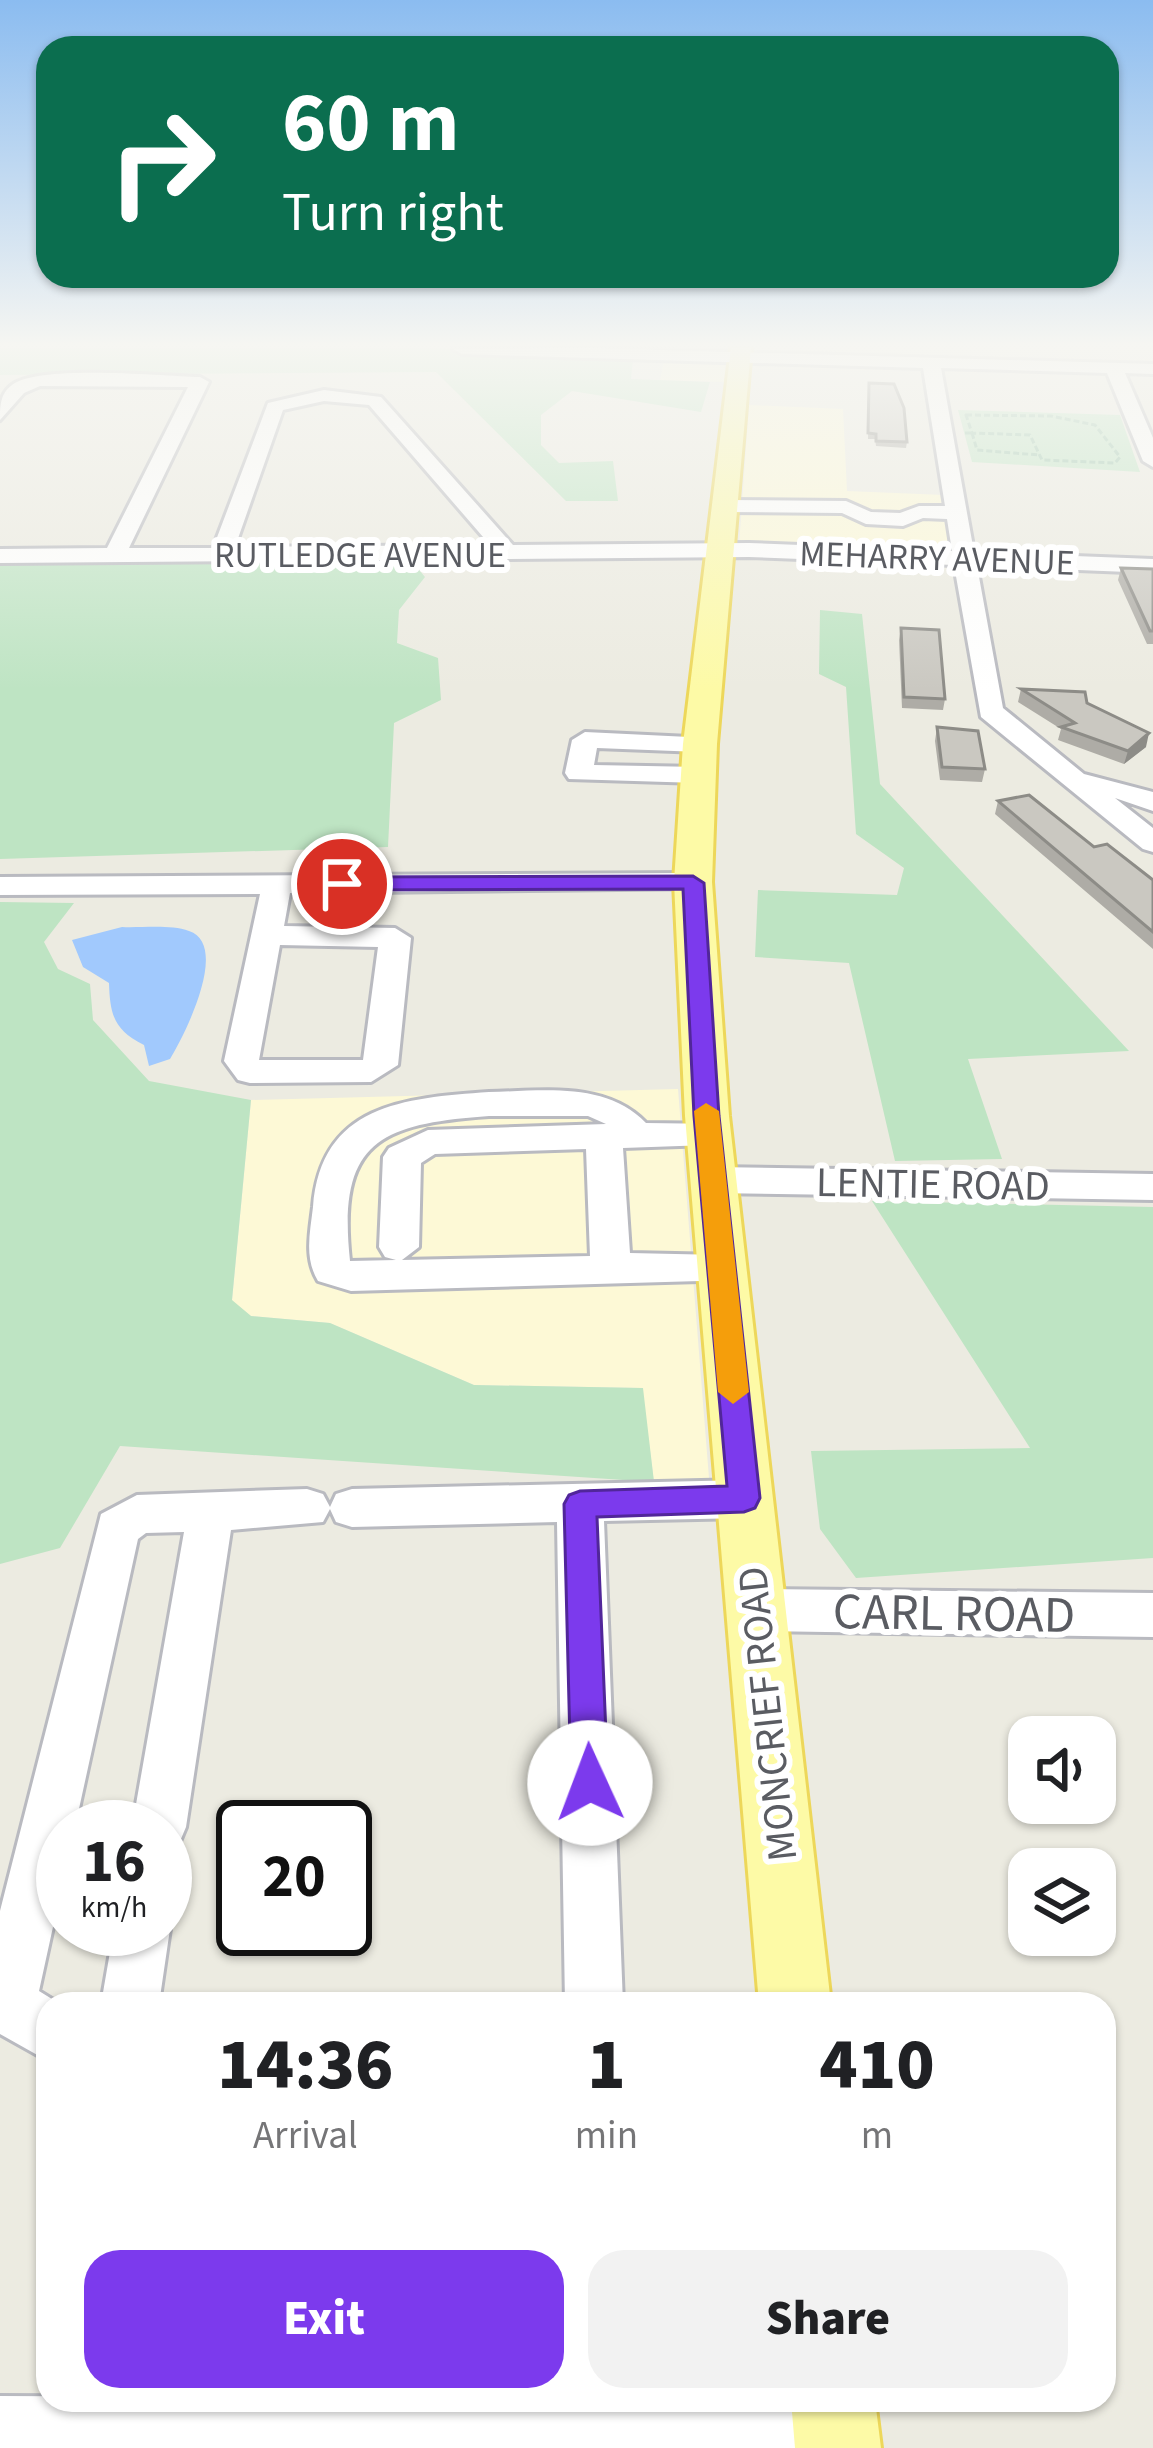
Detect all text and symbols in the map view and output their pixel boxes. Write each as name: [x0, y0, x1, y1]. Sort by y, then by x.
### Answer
text: 60 m: [282, 64, 460, 184]
icon: right: [84, 84, 240, 240]
text: Turn right: [282, 175, 504, 252]
street label: MEHARRY AVENUE: [798, 528, 1075, 589]
street label: RUTLEDGE AVENUE: [214, 530, 506, 581]
pin: [291, 833, 393, 935]
icon: arrive: [309, 851, 375, 917]
street label: LENTIE ROAD: [816, 1153, 1050, 1217]
street label: MONCRIEF ROAD: [723, 1564, 813, 1864]
street label: CARL ROAD: [832, 1576, 1076, 1652]
map controls: [1008, 1716, 1116, 1956]
button: sound: [1008, 1716, 1116, 1824]
position arrow: [527, 1720, 653, 1846]
speed limit sign: 20: [216, 1800, 372, 1956]
text: 16: [82, 1820, 146, 1905]
button: layers: [1008, 1848, 1116, 1956]
text: km/h: [81, 1886, 147, 1929]
text: 14:36: [217, 2014, 393, 2117]
text: 1: [587, 2014, 626, 2117]
text: 410: [819, 2014, 935, 2117]
text: Arrival: [253, 2108, 358, 2164]
text: min: [575, 2108, 638, 2164]
text: m: [861, 2108, 893, 2164]
button: Exit: [84, 2250, 564, 2388]
button: Share: [588, 2250, 1068, 2388]

